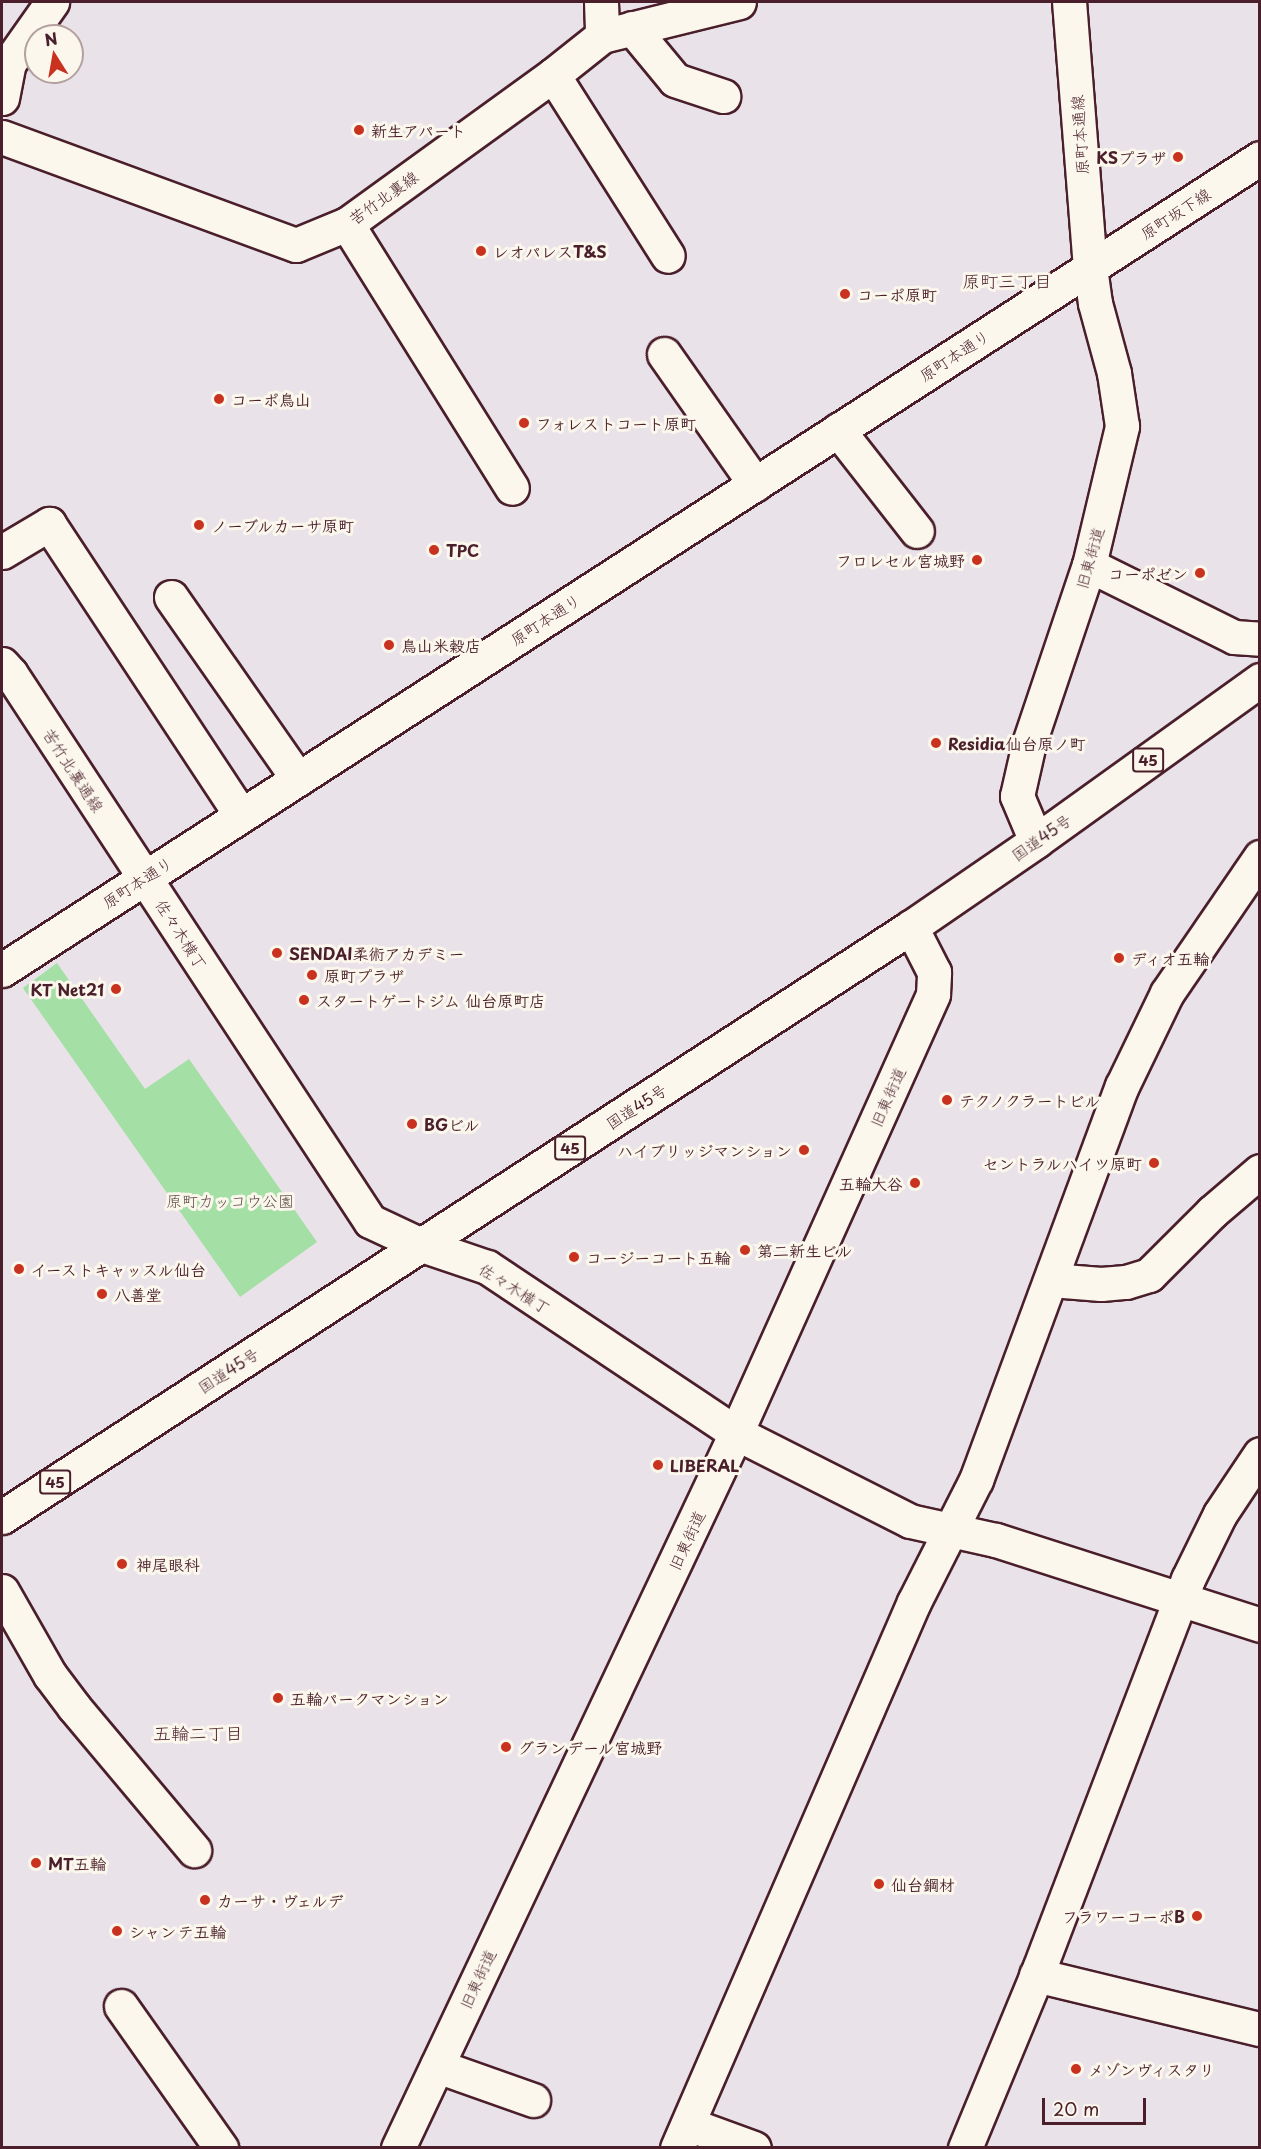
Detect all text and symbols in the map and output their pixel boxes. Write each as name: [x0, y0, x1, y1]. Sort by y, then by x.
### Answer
north arrow: [24, 24, 84, 84]
text: N: [42, 25, 59, 51]
street label: 原町本通線: [1067, 94, 1091, 176]
place label: 新生アパート: [371, 120, 467, 140]
marker: 新生アパート: [352, 123, 366, 137]
place label: KSプラザ: [1096, 147, 1166, 167]
marker: KSプラザ: [1171, 150, 1185, 164]
street label: 苦竹北裏線: [345, 166, 421, 228]
street label: 原町坂下線: [1136, 183, 1214, 243]
place label: レオパレスT&S: [493, 241, 607, 261]
marker: レオパレスT&S: [474, 244, 488, 258]
district label: 原町三丁目: [962, 270, 1052, 292]
place label: コーポ原町: [857, 284, 937, 304]
marker: コーポ原町: [838, 287, 852, 301]
street label: 原町本通り: [915, 325, 993, 385]
place label: コーポ鳥山: [231, 389, 311, 409]
marker: コーポ鳥山: [212, 392, 226, 406]
place label: フォレストコート原町: [536, 413, 696, 433]
marker: フォレストコート原町: [517, 416, 531, 430]
place label: ノーブルカーサ原町: [211, 515, 355, 535]
marker: ノーブルカーサ原町: [192, 518, 206, 532]
street label: 旧東街道: [1071, 525, 1107, 591]
place label: TPC: [446, 540, 479, 560]
marker: TPC: [427, 543, 441, 557]
place label: フロレセル宮城野: [837, 550, 965, 570]
marker: フロレセル宮城野: [970, 553, 984, 567]
place label: コーポゼン: [1108, 563, 1188, 583]
marker: コーポゼン: [1193, 566, 1207, 580]
street label: 原町本通り: [506, 589, 584, 649]
place label: 鳥山米穀店: [401, 635, 481, 655]
marker: 鳥山米穀店: [382, 638, 396, 652]
street label: 苦竹北裏通線: [40, 725, 108, 815]
place label: Residia仙台原ノ町: [948, 733, 1085, 753]
marker: Residia仙台原ノ町: [929, 736, 943, 750]
road number: 45: [1132, 748, 1164, 772]
street label: 国道45号: [1007, 810, 1075, 864]
street label: 原町本通り: [98, 852, 176, 912]
street label: 佐々木横丁: [152, 895, 212, 973]
place label: SENDAI柔術アカデミー: [289, 943, 464, 963]
marker: SENDAI柔術アカデミー: [270, 946, 284, 960]
place label: ディオ五輪: [1131, 948, 1211, 968]
marker: ディオ五輪: [1112, 951, 1126, 965]
place label: 原町プラザ: [324, 965, 404, 985]
marker: 原町プラザ: [305, 968, 319, 982]
place label: KT Net21: [30, 979, 104, 999]
marker: KT Net21: [109, 982, 123, 996]
place label: スタートゲートジム 仙台原町店: [316, 990, 545, 1010]
marker: スタートゲートジム 仙台原町店: [297, 993, 311, 1007]
street label: 旧東街道: [865, 1064, 909, 1130]
street label: 国道45号: [602, 1079, 670, 1133]
place label: テクノクラートビル: [959, 1090, 1103, 1110]
marker: テクノクラートビル: [940, 1093, 954, 1107]
place label: BGビル: [424, 1114, 480, 1134]
marker: BGビル: [405, 1117, 419, 1131]
road number: 45: [554, 1136, 586, 1160]
place label: ハイブリッジマンション: [616, 1140, 792, 1160]
marker: ハイブリッジマンション: [797, 1143, 811, 1157]
place label: セントラルハイツ原町: [982, 1153, 1142, 1173]
marker: セントラルハイツ原町: [1147, 1156, 1161, 1170]
place label: 五輪大谷: [839, 1173, 903, 1193]
marker: 五輪大谷: [908, 1176, 922, 1190]
park label: 原町カッコウ公園: [166, 1190, 294, 1210]
place label: 第二新生ビル: [757, 1240, 853, 1260]
marker: 第二新生ビル: [738, 1243, 752, 1257]
place label: コージーコート五輪: [586, 1247, 730, 1267]
marker: コージーコート五輪: [567, 1250, 581, 1264]
place label: イーストキャッスル仙台: [31, 1259, 206, 1279]
street label: 佐々木横丁: [476, 1259, 554, 1317]
marker: イーストキャッスル仙台: [12, 1262, 26, 1276]
place label: 八善堂: [114, 1284, 162, 1304]
marker: 八善堂: [95, 1287, 109, 1301]
street label: 国道45号: [194, 1343, 262, 1397]
place label: LIBERAL: [670, 1455, 739, 1475]
marker: LIBERAL: [651, 1458, 665, 1472]
road number: 45: [38, 1470, 72, 1494]
street label: 旧東街道: [664, 1507, 708, 1573]
place label: 神尾眼科: [136, 1554, 200, 1574]
marker: 神尾眼科: [113, 1555, 131, 1573]
place label: 五輪パークマンション: [290, 1688, 450, 1708]
marker: 五輪パークマンション: [271, 1691, 285, 1705]
district label: 五輪二丁目: [153, 1722, 243, 1744]
place label: グランデール宮城野: [518, 1737, 662, 1757]
marker: グランデール宮城野: [499, 1740, 513, 1754]
place label: MT五輪: [48, 1853, 106, 1873]
marker: MT五輪: [29, 1856, 43, 1870]
place label: 仙台鋼材: [891, 1874, 955, 1894]
marker: 仙台鋼材: [872, 1877, 886, 1891]
place label: カーサ・ヴェルデ: [217, 1890, 345, 1910]
marker: カーサ・ヴェルデ: [198, 1893, 212, 1907]
place label: フラワーコーポB: [1062, 1906, 1185, 1926]
marker: フラワーコーポB: [1190, 1909, 1204, 1923]
place label: シャンテ五輪: [129, 1921, 225, 1941]
marker: シャンテ五輪: [110, 1924, 124, 1938]
street label: 旧東街道: [455, 1946, 499, 2012]
place label: メゾンヴィスタリ: [1088, 2059, 1216, 2079]
marker: メゾンヴィスタリ: [1069, 2062, 1083, 2076]
scale bar: [1045, 2086, 1148, 2124]
text: 20 m: [1053, 2095, 1099, 2122]

